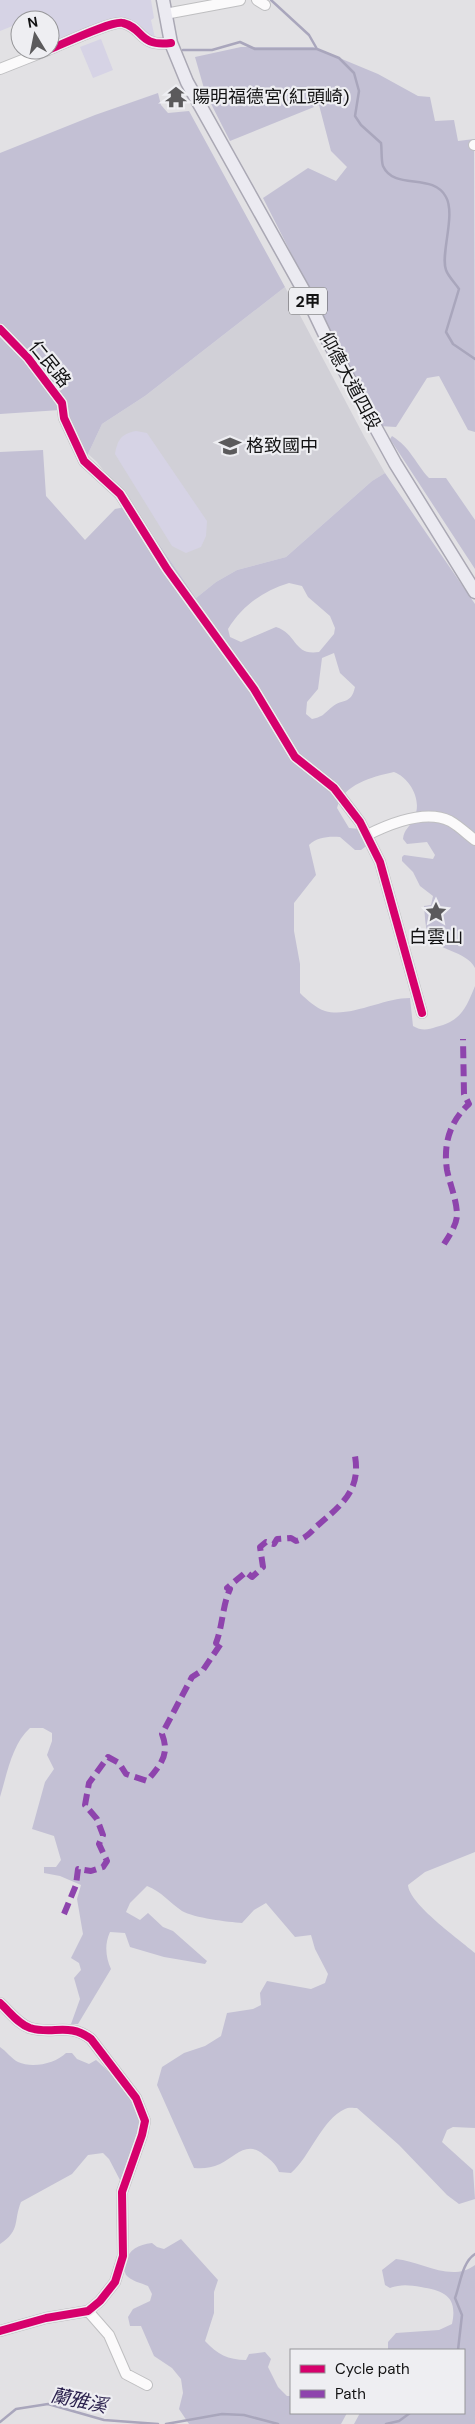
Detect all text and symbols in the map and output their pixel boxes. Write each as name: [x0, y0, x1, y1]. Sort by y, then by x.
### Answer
north arrow: [10, 10, 60, 60]
text: N: [26, 12, 39, 32]
temple icon: 陽明福德宮(紅頭崎): [163, 84, 189, 110]
place label: 陽明福德宮(紅頭崎): [192, 85, 349, 109]
road number: 2甲: [289, 288, 327, 314]
street label: 仰德大道四段: [314, 328, 386, 434]
street label: 仁民路: [24, 335, 76, 393]
school or university icon: 格致國中: [217, 433, 243, 459]
place label: 格致國中: [246, 434, 318, 458]
place icon: 白雲山: [423, 899, 449, 925]
place label: 白雲山: [409, 925, 463, 949]
legend: [290, 2349, 465, 2414]
text: Cycle path: [335, 2359, 410, 2379]
water label: 蘭雅溪: [48, 2382, 112, 2419]
text: Path: [335, 2384, 366, 2404]

